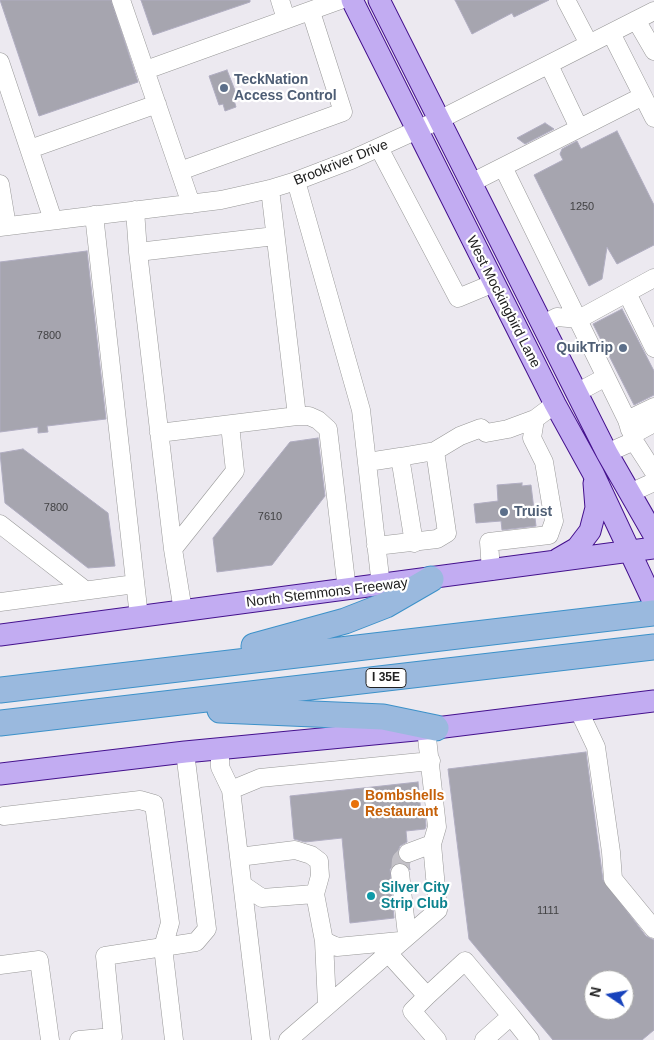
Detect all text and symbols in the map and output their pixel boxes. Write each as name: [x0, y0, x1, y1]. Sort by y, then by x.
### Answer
place label: TeckNation Access Control: [234, 72, 337, 104]
marker: TeckNation Access Control: [218, 82, 230, 94]
street label: Brookriver Drive: [291, 136, 391, 190]
house number: 1250: [570, 200, 594, 214]
street label: West Mockingbird Lane: [462, 233, 544, 371]
house number: 7800: [37, 329, 61, 343]
place label: QuikTrip: [556, 340, 613, 356]
marker: QuikTrip: [617, 342, 629, 354]
house number: 7800: [44, 501, 68, 515]
place label: Truist: [514, 504, 552, 520]
marker: Truist: [498, 506, 510, 518]
house number: 7610: [258, 510, 282, 524]
street label: North Stemmons Freeway: [245, 575, 409, 611]
road number: I 35E: [366, 668, 406, 688]
place label: Bombshells Restaurant: [365, 788, 444, 820]
marker: Bombshells Restaurant: [349, 798, 361, 810]
place label: Silver City Strip Club: [381, 880, 449, 912]
marker: Silver City Strip Club: [365, 890, 377, 902]
house number: 1111: [537, 904, 559, 918]
north arrow: [584, 970, 634, 1020]
text: N: [586, 985, 604, 999]

